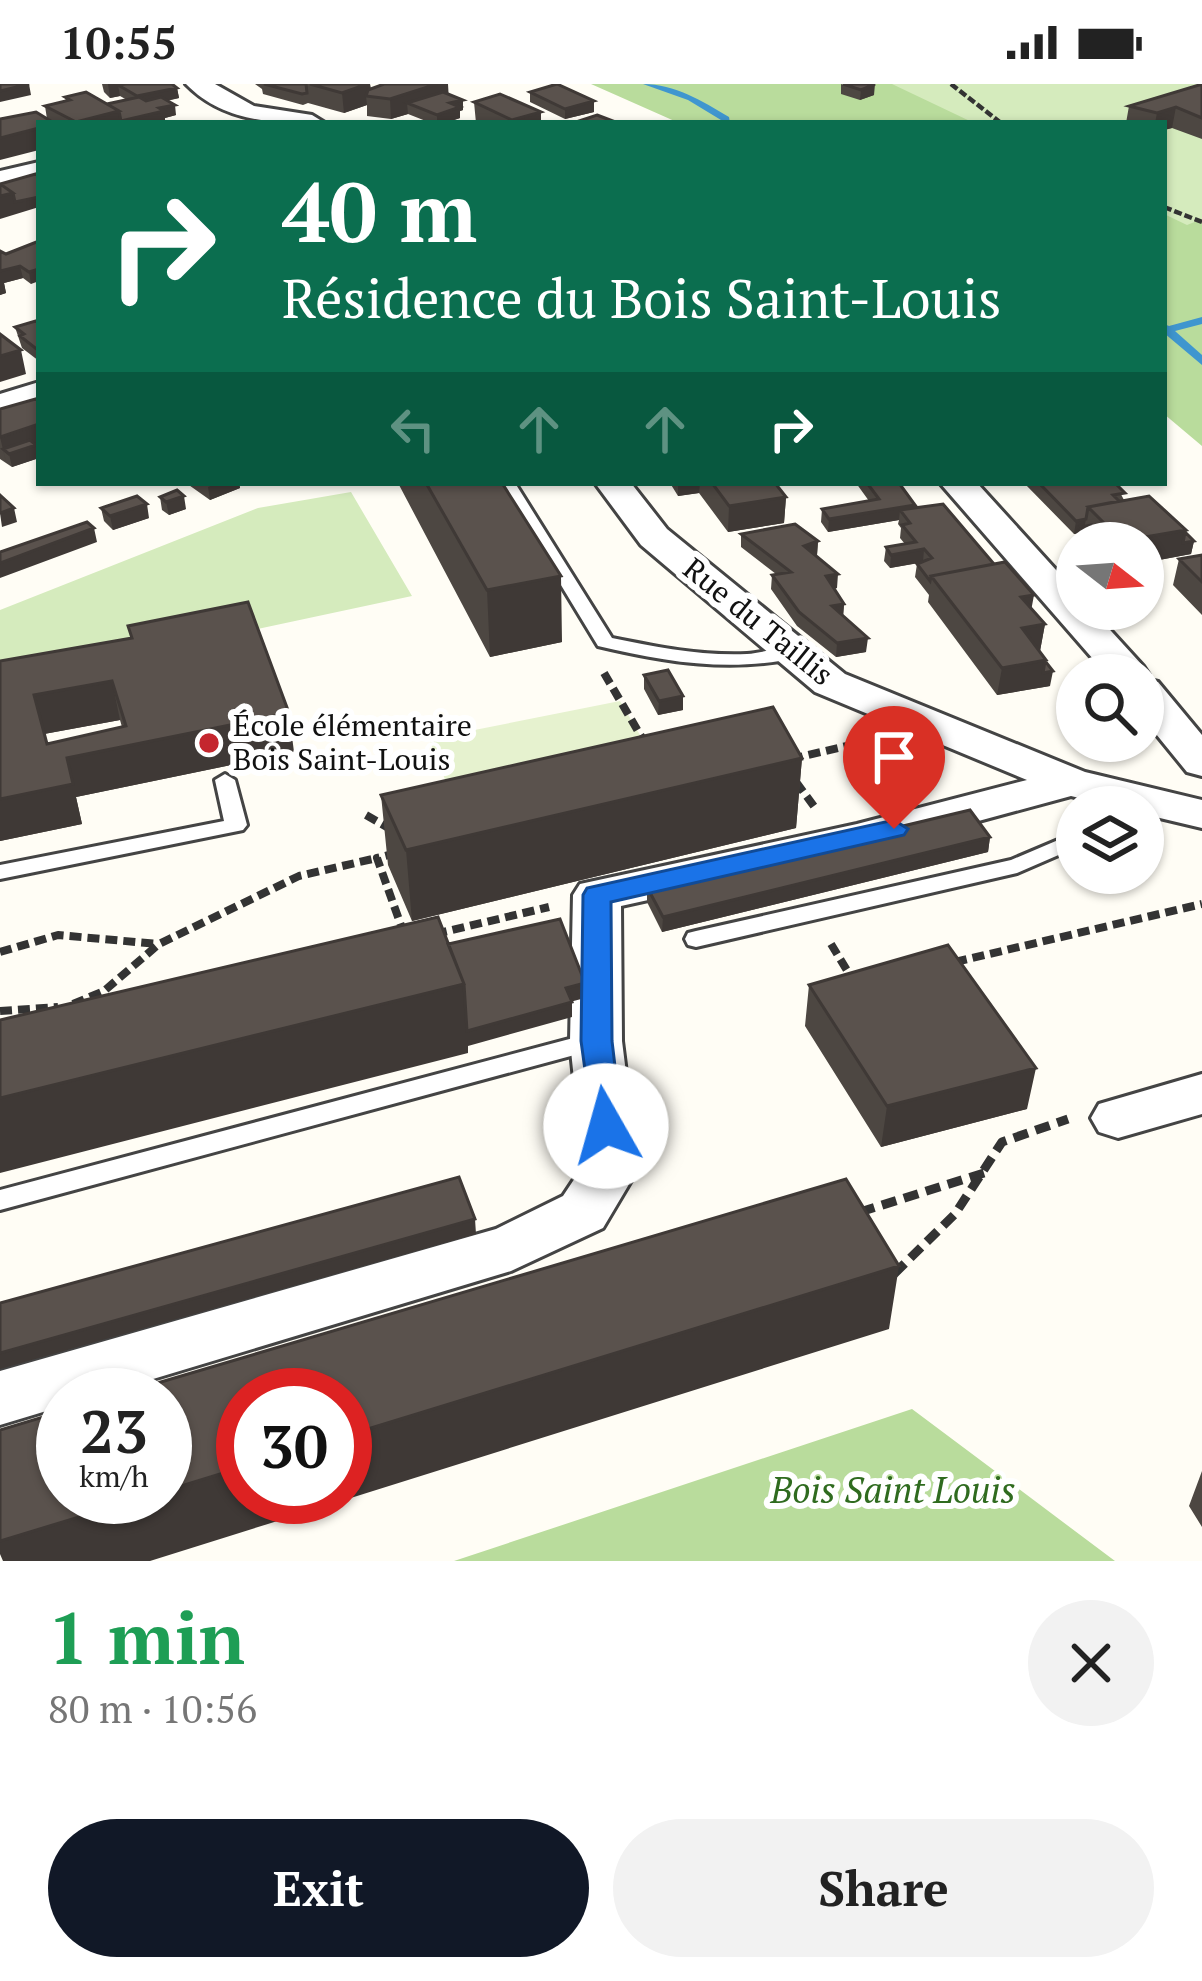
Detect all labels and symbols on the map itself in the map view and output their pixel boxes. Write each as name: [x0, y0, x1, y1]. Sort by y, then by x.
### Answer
north arrow: [1056, 522, 1164, 630]
street label: Rue du Taillis: [675, 548, 842, 694]
place label: École élémentaire Bois Saint-Louis: [233, 705, 472, 779]
pin: [843, 706, 945, 829]
marker: École élémentaire Bois Saint-Louis: [196, 730, 222, 756]
position arrow: [543, 1063, 669, 1189]
speed limit sign: 30: [216, 1368, 372, 1524]
park label: Bois Saint Louis: [769, 1466, 1016, 1513]

